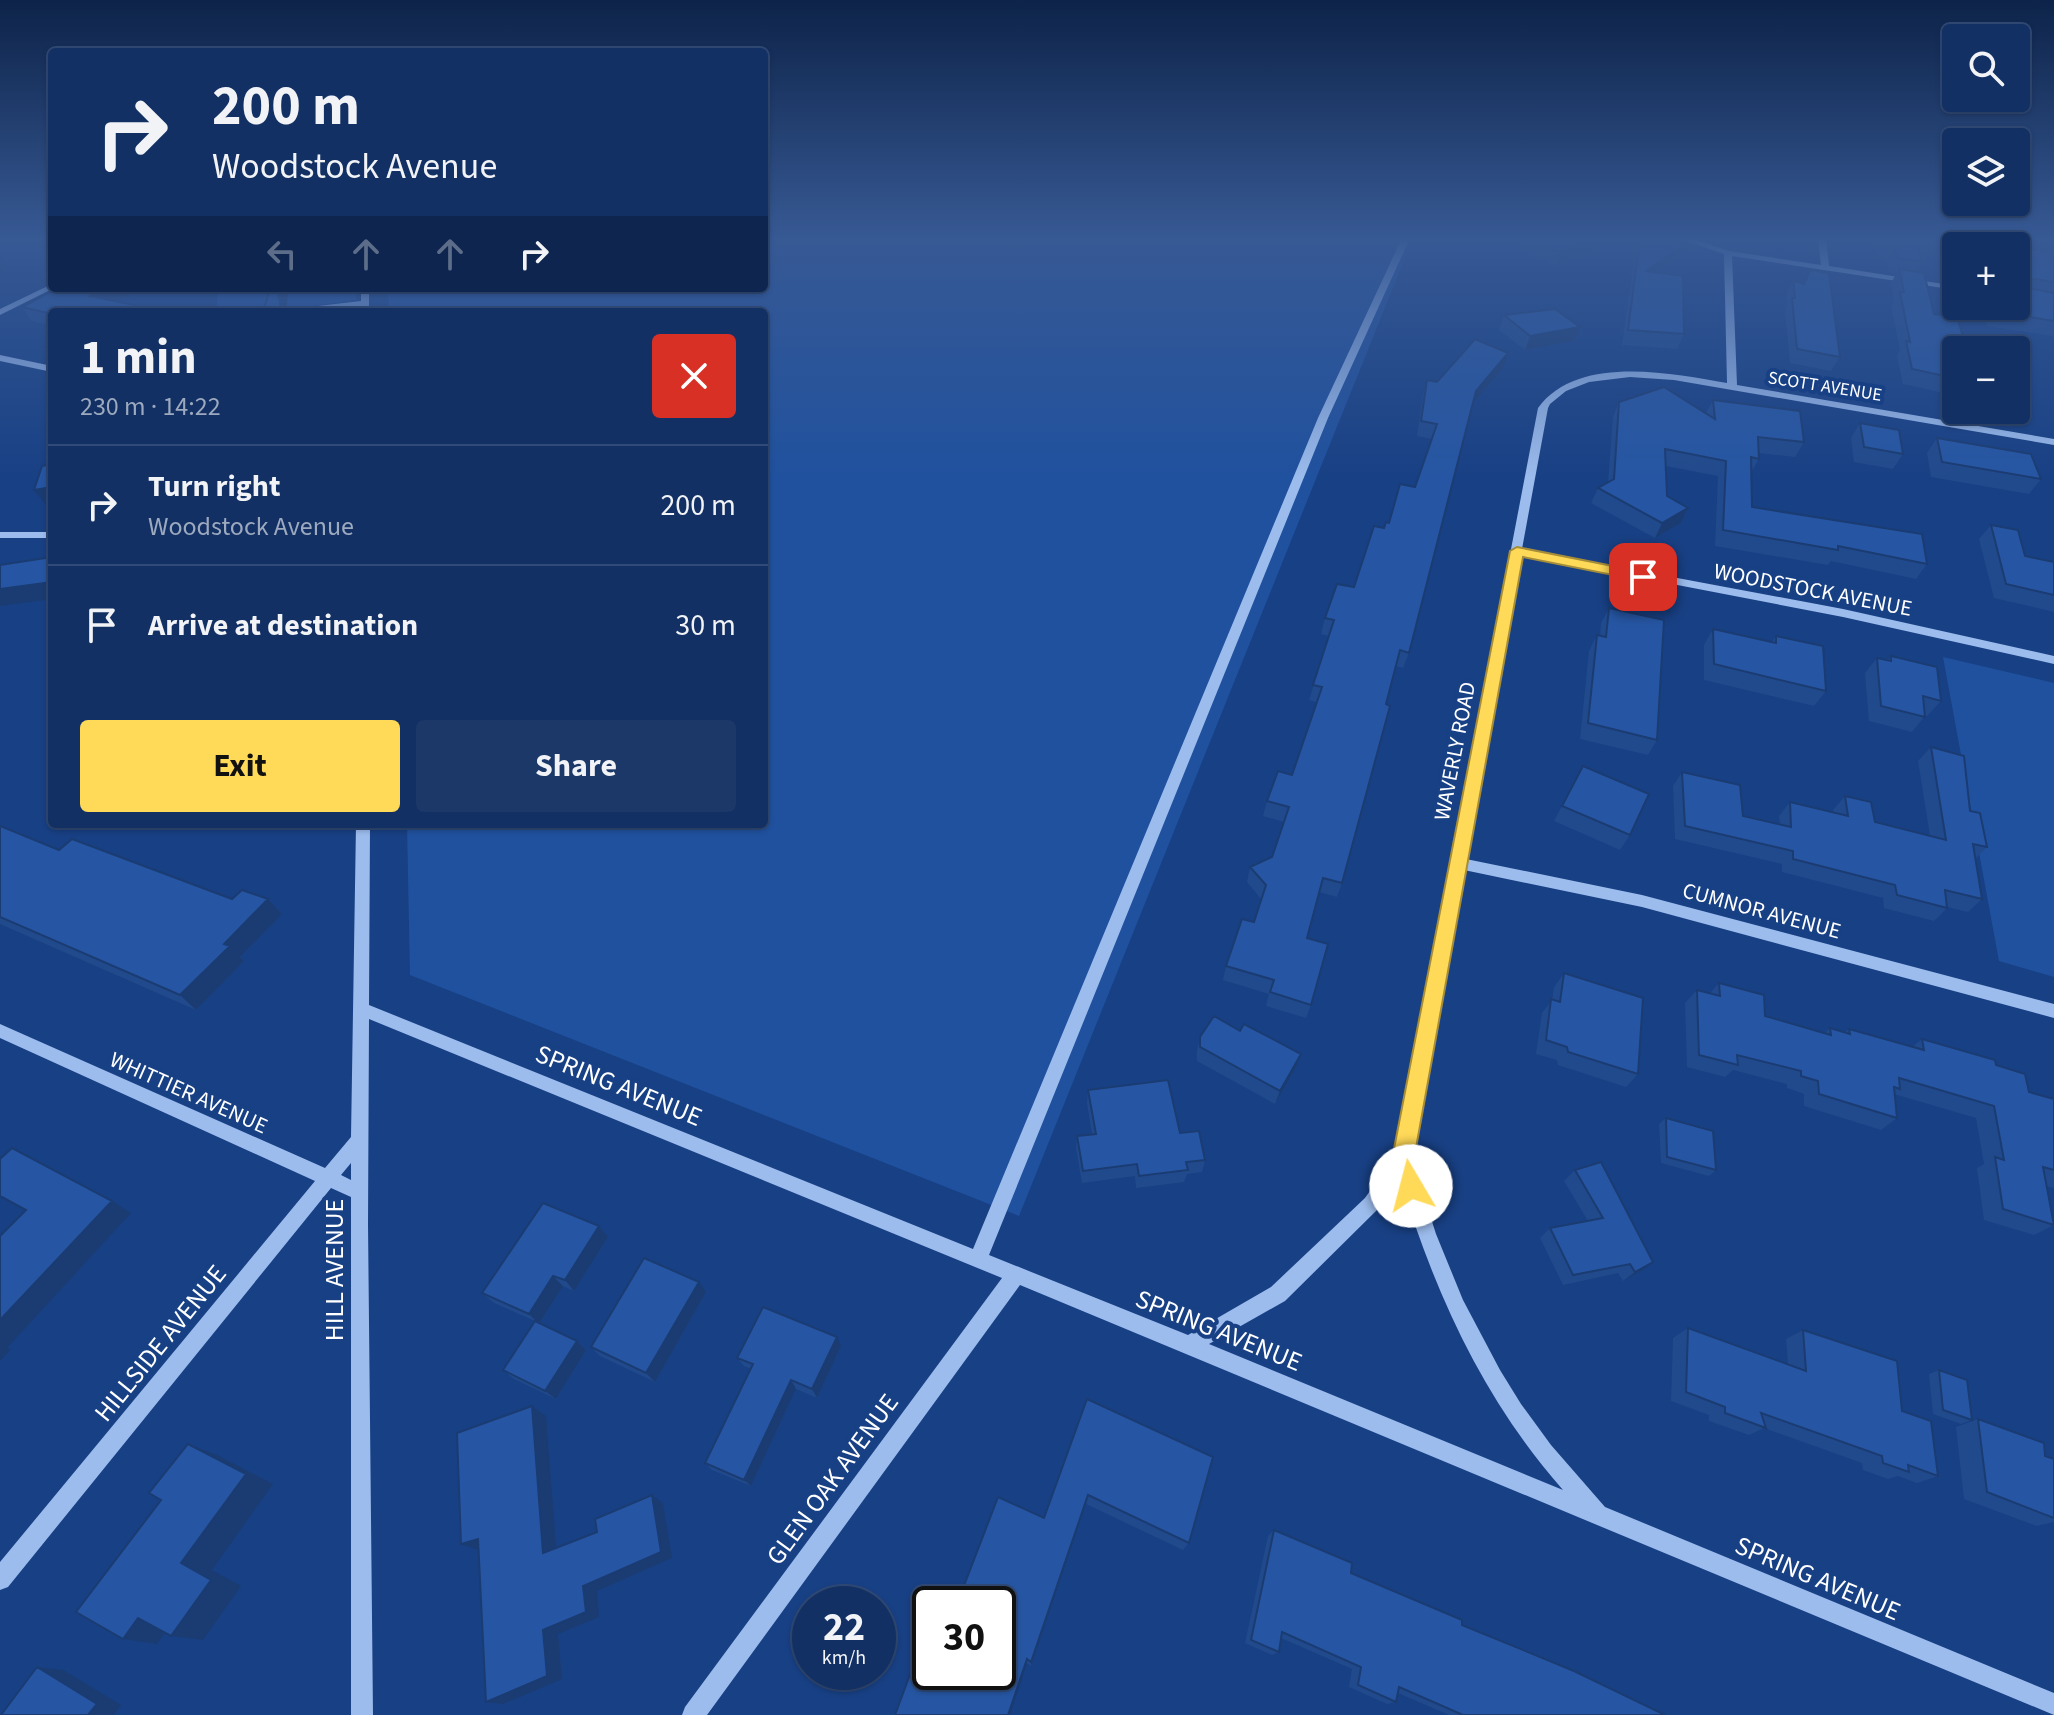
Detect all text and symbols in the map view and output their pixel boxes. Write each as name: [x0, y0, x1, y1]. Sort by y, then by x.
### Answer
map controls: [1942, 24, 2030, 424]
button: search: [1942, 24, 2030, 112]
text: 200 m: [212, 67, 360, 146]
icon: right: [80, 80, 184, 184]
button: layers: [1942, 128, 2030, 216]
text: Woodstock Avenue: [212, 141, 497, 192]
icon: left: [260, 232, 304, 276]
icon: ahead: [344, 232, 388, 276]
icon: ahead: [428, 232, 472, 276]
icon: right: [512, 232, 556, 276]
button: +: [1942, 232, 2030, 320]
text: 1 min: [80, 324, 197, 392]
button: close: [652, 334, 736, 418]
button: −: [1942, 336, 2030, 424]
street label: SCOTT AVENUE: [1766, 365, 1884, 408]
text: 230 m · 14:22: [80, 388, 221, 425]
text: Turn right: [148, 465, 280, 508]
icon: right: [80, 483, 124, 527]
text: 200 m: [660, 484, 736, 527]
text: Woodstock Avenue: [148, 508, 354, 545]
pin: [1609, 543, 1677, 611]
icon: arrive: [1621, 555, 1665, 599]
street label: WOODSTOCK AVENUE: [1711, 555, 1915, 625]
icon: arrive: [80, 603, 124, 647]
text: Arrive at destination: [148, 604, 418, 647]
text: 30 m: [675, 604, 736, 647]
street label: WAVERLY ROAD: [1426, 679, 1484, 823]
button: Exit: [80, 720, 400, 812]
button: Share: [416, 720, 736, 812]
street label: CUMNOR AVENUE: [1679, 874, 1845, 947]
street label: SPRING AVENUE: [530, 1035, 708, 1136]
street label: WHITTIER AVENUE: [104, 1044, 273, 1142]
position arrow: [1369, 1144, 1453, 1228]
street label: HILL AVENUE: [316, 1199, 353, 1341]
street label: HILLSIDE AVENUE: [86, 1257, 235, 1430]
street label: SPRING AVENUE: [1130, 1280, 1308, 1381]
street label: GLEN OAK AVENUE: [758, 1386, 907, 1573]
street label: SPRING AVENUE: [1729, 1527, 1906, 1630]
speed limit sign: 30: [912, 1586, 1016, 1690]
text: 22: [823, 1599, 865, 1656]
text: km/h: [822, 1644, 866, 1672]

